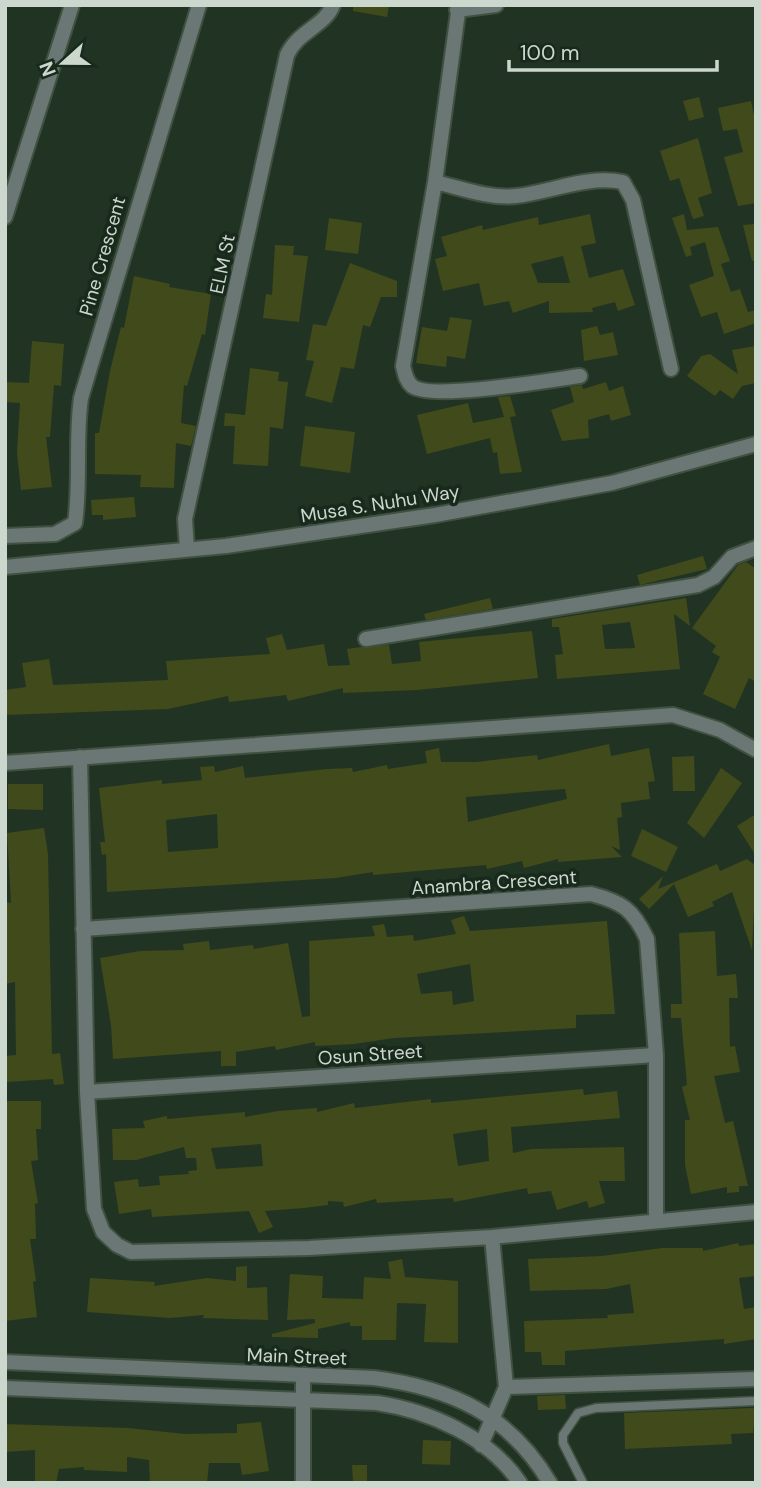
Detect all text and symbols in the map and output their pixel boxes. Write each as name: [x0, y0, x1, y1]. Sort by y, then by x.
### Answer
north arrow: [28, 28, 98, 98]
scale bar: [509, 28, 717, 72]
text: 100 m: [520, 39, 580, 67]
text: N: [33, 58, 62, 80]
street label: Pine Crescent: [74, 194, 131, 319]
street label: ELM St: [204, 232, 241, 296]
street label: Musa S. Nuhu Way: [299, 479, 462, 528]
street label: Anambra Crescent: [410, 864, 578, 901]
street label: Osun Street: [317, 1038, 423, 1071]
street label: Main Street: [246, 1342, 348, 1371]

